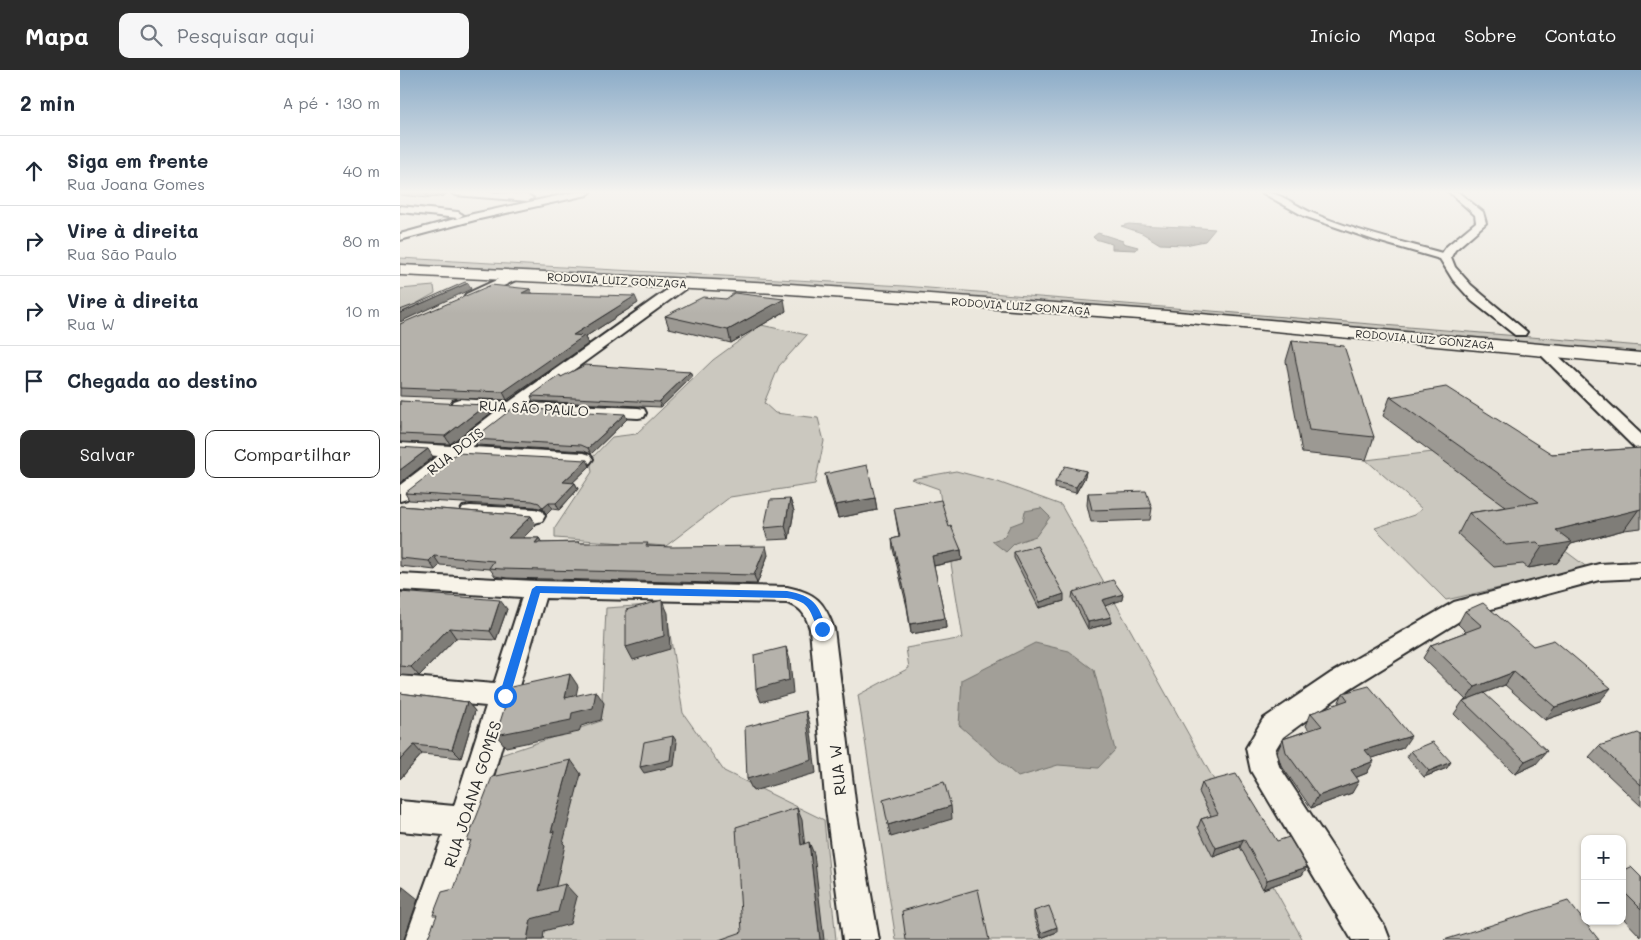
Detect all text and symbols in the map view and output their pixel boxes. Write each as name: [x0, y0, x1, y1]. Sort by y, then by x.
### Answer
search box: [119, 13, 469, 58]
text: Mapa: [25, 20, 89, 51]
icon: search: [137, 21, 165, 49]
text: Pesquisar aqui: [177, 23, 315, 48]
text: Início: [1310, 23, 1360, 47]
text: Mapa: [1388, 23, 1436, 47]
text: Sobre: [1464, 23, 1517, 47]
text: Contato: [1545, 23, 1616, 47]
text: 2 min: [20, 89, 75, 116]
text: A pé · 130 m: [283, 92, 380, 113]
text: Siga em frente: [67, 148, 208, 173]
icon: ahead: [20, 157, 48, 185]
text: 40 m: [343, 160, 380, 181]
text: Rua Joana Gomes: [67, 173, 205, 194]
text: Vire à direita: [67, 218, 199, 243]
icon: right: [20, 227, 48, 255]
text: 80 m: [343, 230, 380, 251]
text: Rua São Paulo: [67, 243, 177, 264]
street label: RODOVIA LUIZ GONZAGA: [547, 269, 687, 291]
text: Vire à direita: [67, 288, 199, 313]
street label: RODOVIA LUIZ GONZAGA: [951, 294, 1091, 318]
icon: right: [20, 297, 48, 325]
text: 10 m: [345, 300, 380, 321]
text: Rua W: [67, 313, 115, 334]
street label: RODOVIA LUIZ GONZAGA: [1355, 325, 1495, 353]
icon: arrive: [20, 367, 48, 395]
text: Chegada ao destino: [67, 368, 257, 393]
street label: RUA SÃO PAULO: [479, 396, 589, 420]
street label: RUA DOIS: [423, 423, 487, 479]
button: Salvar: [20, 430, 195, 478]
button: Compartilhar: [205, 430, 380, 478]
route end: [811, 618, 834, 641]
route start: [494, 685, 517, 708]
street label: RUA JOANA GOMES: [438, 718, 506, 870]
street label: RUA W: [824, 743, 850, 797]
map controls: [1581, 835, 1626, 925]
button: +: [1581, 835, 1626, 880]
button: −: [1581, 880, 1626, 925]

